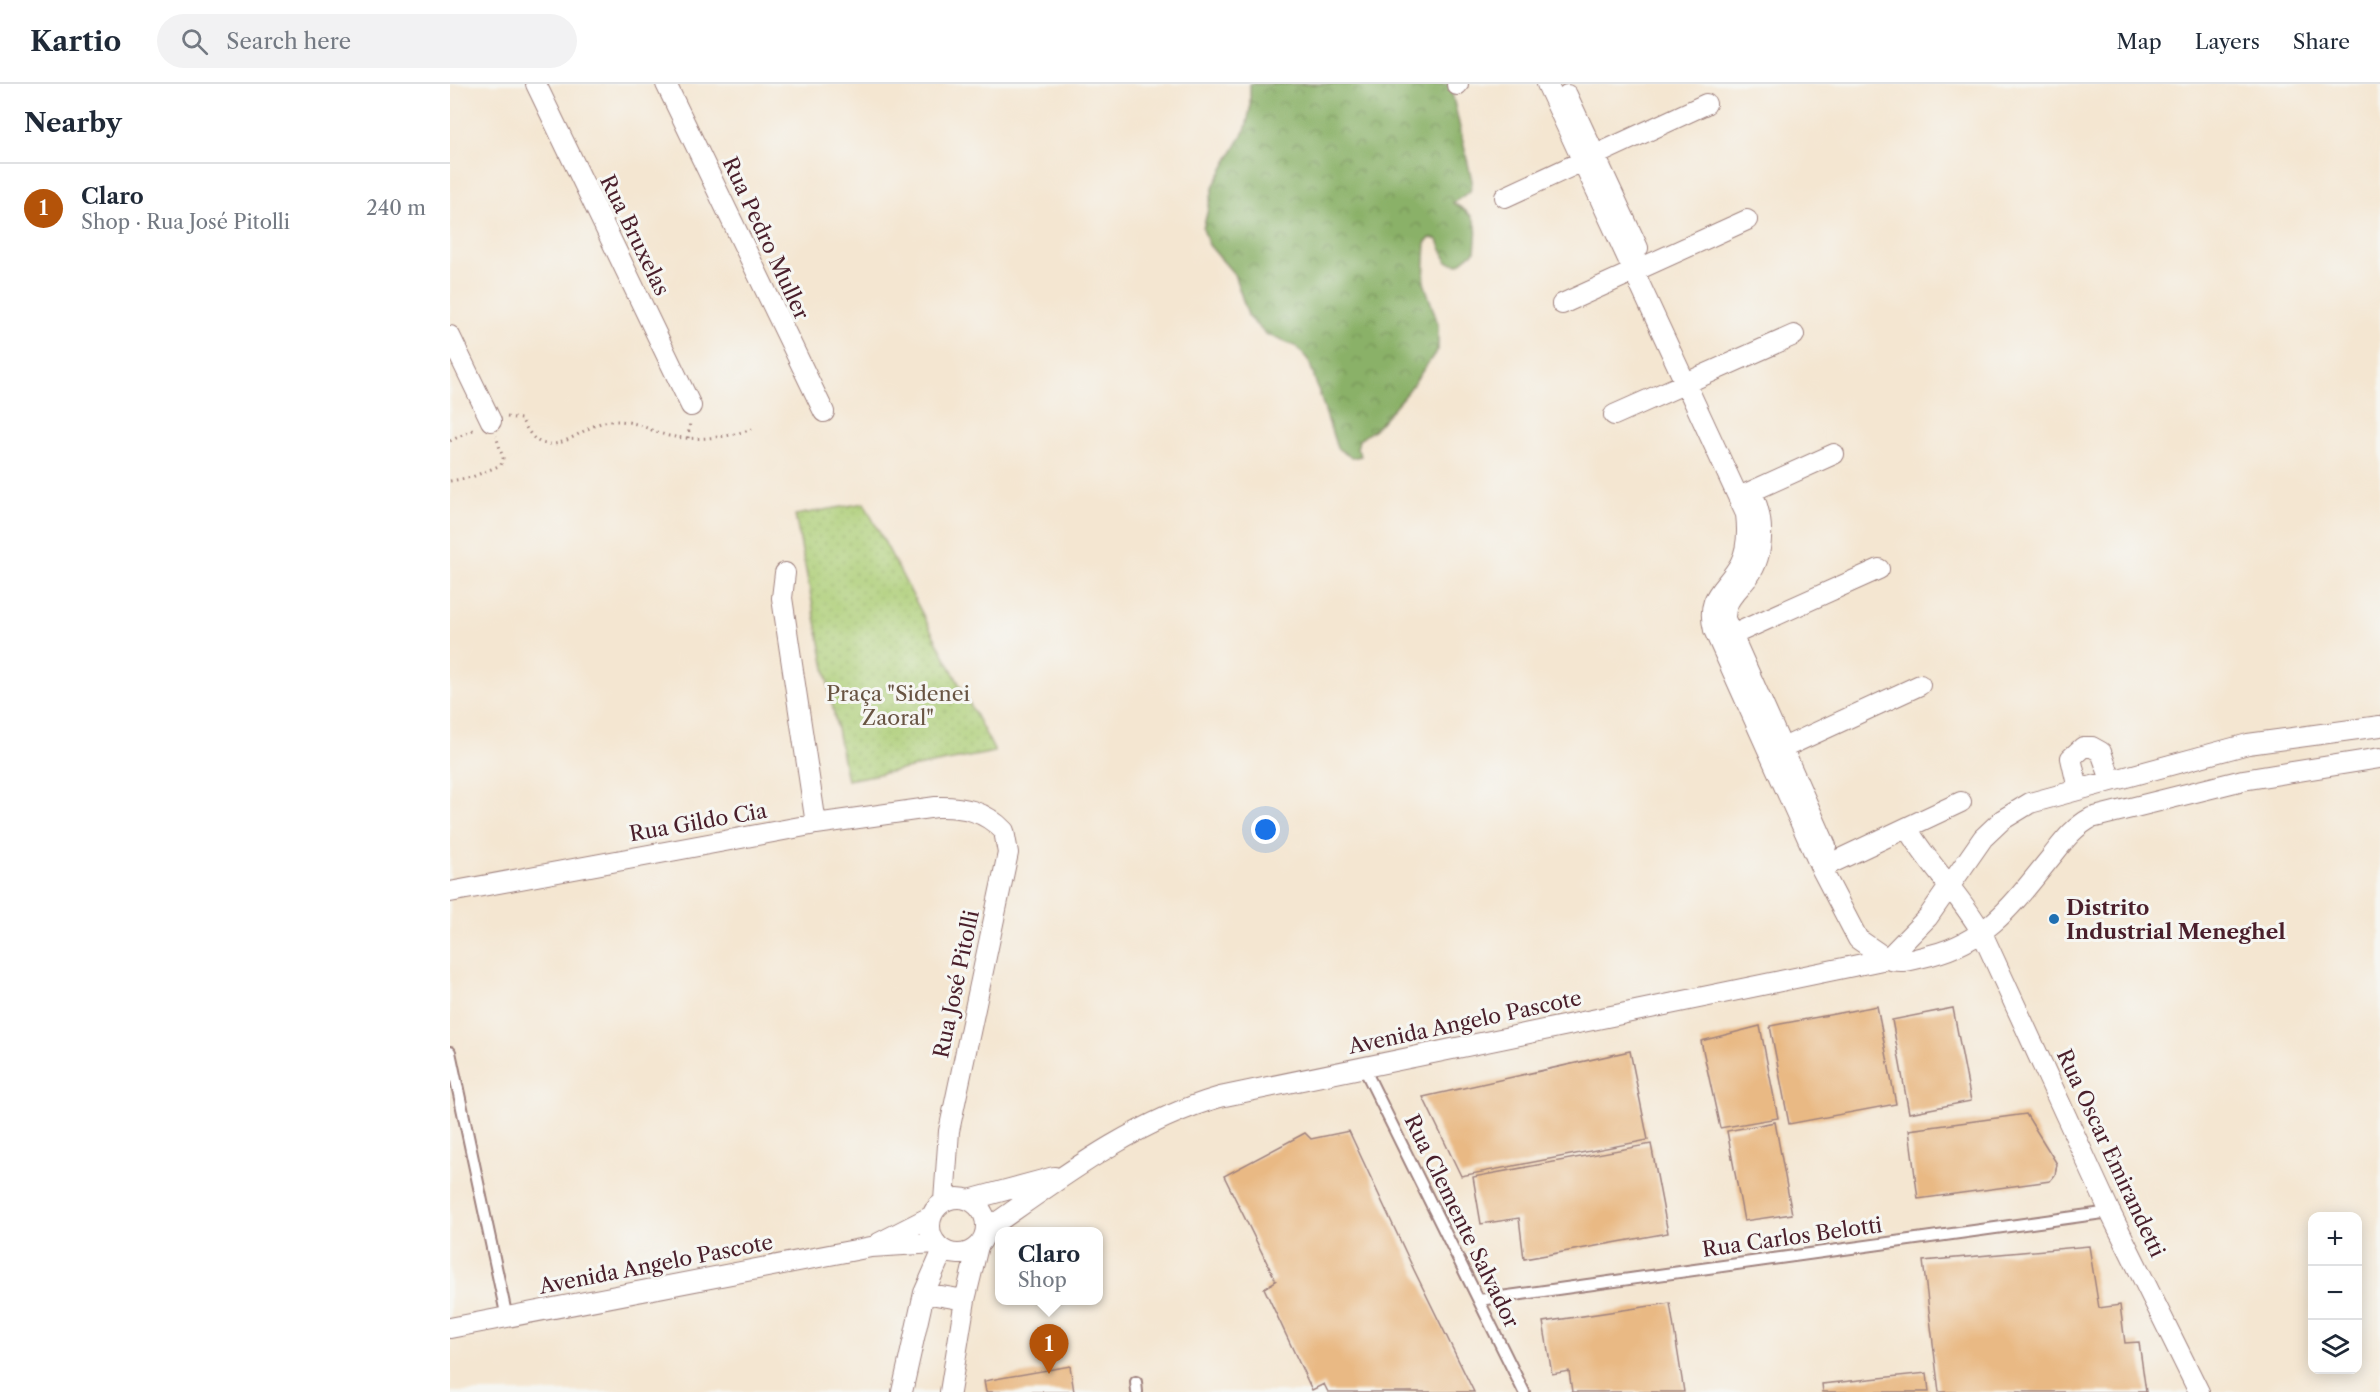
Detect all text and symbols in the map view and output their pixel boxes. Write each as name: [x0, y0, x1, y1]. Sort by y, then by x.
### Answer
search box: [157, 14, 577, 68]
text: Kartio: [30, 24, 121, 58]
icon: search: [178, 25, 211, 58]
text: Search here: [226, 28, 351, 55]
text: Map: [2117, 29, 2162, 54]
text: Layers: [2195, 29, 2260, 54]
text: Share: [2293, 29, 2350, 54]
text: Nearby: [24, 107, 122, 139]
street label: Rua Pedro Muller: [717, 153, 815, 323]
street label: Rua Bruxelas: [595, 171, 675, 299]
text: Claro: [81, 183, 144, 210]
text: 1: [39, 196, 48, 220]
text: 240 m: [366, 196, 426, 220]
text: Shop · Rua José Pitolli: [81, 210, 290, 234]
park label: Praça "Sidenei Zaoral": [826, 681, 970, 730]
street label: Rua Gildo Cia: [627, 797, 770, 846]
your location: [1251, 815, 1280, 844]
place label: Distrito Industrial Meneghel: [2066, 895, 2286, 944]
street label: Rua José Pitolli: [928, 908, 984, 1060]
marker: Distrito Industrial Meneghel: [2047, 912, 2061, 926]
street label: Avenida Angelo Pascote: [1345, 985, 1584, 1059]
street label: Rua Oscar Emirandetti: [2052, 1045, 2170, 1261]
street label: Rua Clemente Salvador: [1399, 1110, 1525, 1332]
street label: Rua Carlos Belotti: [1700, 1212, 1884, 1262]
map controls: [2308, 1212, 2362, 1374]
button: +: [2308, 1212, 2362, 1266]
popup: [995, 1227, 1103, 1305]
street label: Avenida Angelo Pascote: [536, 1229, 775, 1299]
text: Claro: [1018, 1241, 1080, 1268]
button: −: [2308, 1266, 2362, 1320]
text: Shop: [1018, 1268, 1067, 1292]
button: layers: [2308, 1320, 2362, 1374]
pin: 1: [1030, 1324, 1068, 1374]

